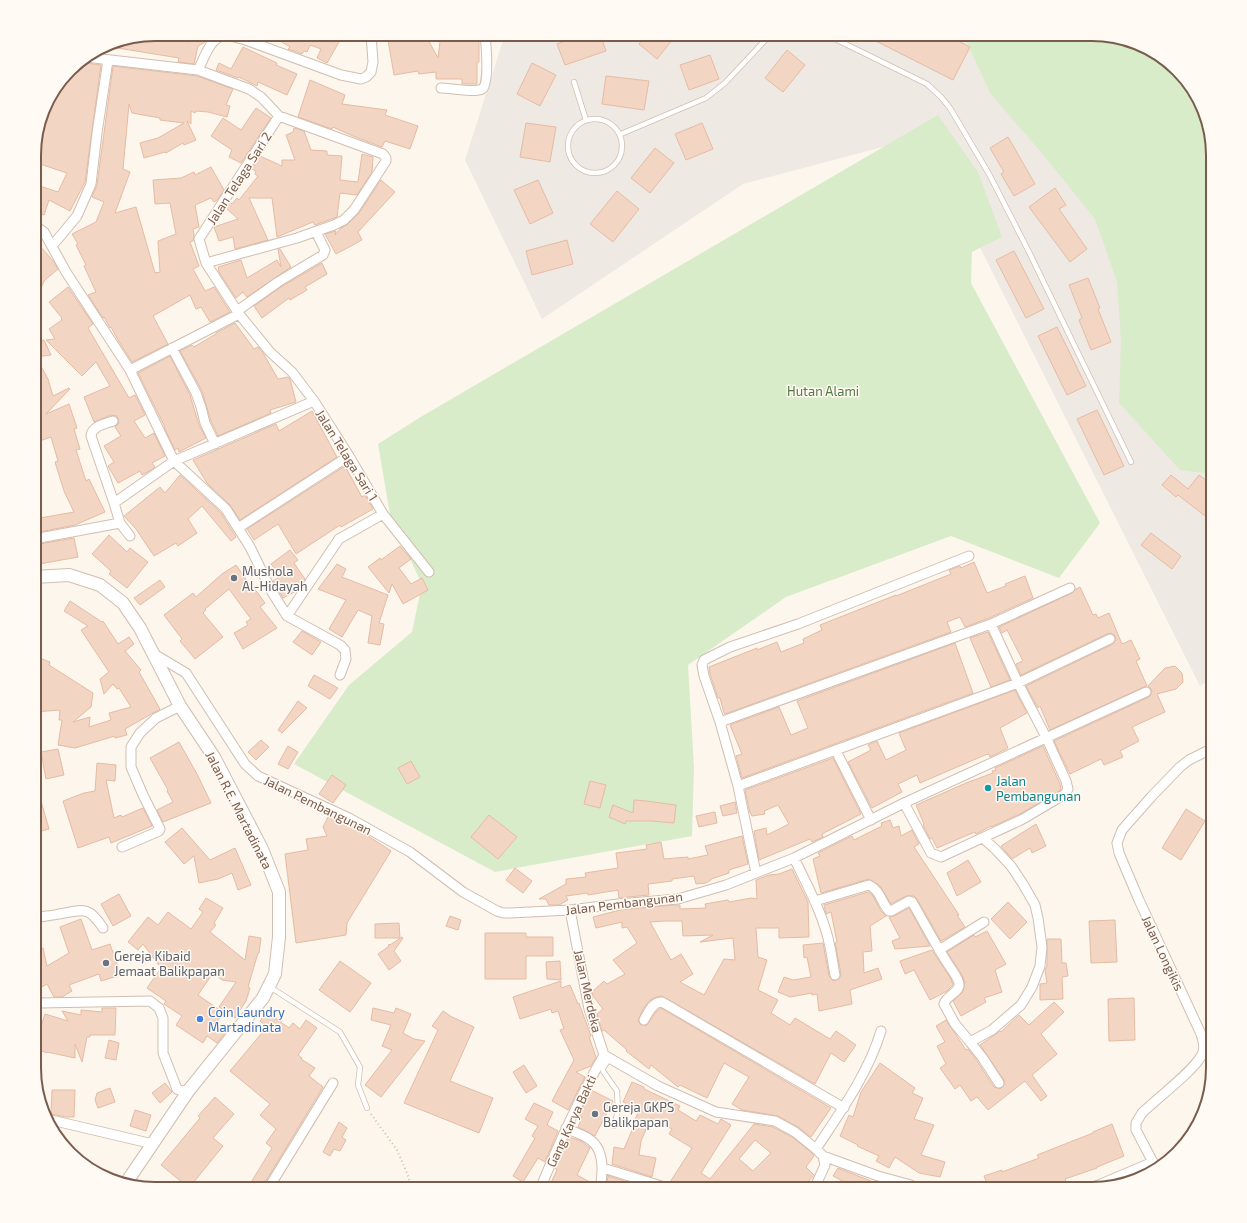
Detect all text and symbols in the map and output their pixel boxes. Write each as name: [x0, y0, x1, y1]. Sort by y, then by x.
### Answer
street label: Jalan Telaga Sari 2: [203, 129, 275, 227]
park label: Hutan Alami: [787, 383, 859, 399]
street label: Jalan Telaga Sari 1: [312, 406, 382, 504]
place label: Mushola Al-Hidayah: [242, 563, 308, 594]
marker: Mushola Al-Hidayah: [229, 573, 239, 583]
street label: Jalan R.E. Martadinata: [202, 748, 276, 872]
street label: Jalan Pembangunan: [261, 772, 375, 838]
place label: Jalan Pembangunan: [996, 773, 1081, 804]
marker: Jalan Pembangunan: [983, 783, 993, 793]
street label: Jalan Pembangunan: [564, 888, 684, 918]
street label: Jalan Longikis: [1139, 913, 1187, 993]
place label: Gereja Kibaid Jemaat Balikpapan: [114, 948, 225, 979]
street label: Jalan Merdeka: [571, 948, 605, 1034]
marker: Gereja Kibaid Jemaat Balikpapan: [101, 958, 111, 968]
place label: Coin Laundry Martadinata: [208, 1004, 285, 1035]
marker: Coin Laundry Martadinata: [195, 1014, 205, 1024]
street label: Gang Karya Bakti: [543, 1072, 599, 1170]
place label: Gereja GKPS Balikpapan: [603, 1099, 674, 1130]
marker: Gereja GKPS Balikpapan: [590, 1109, 600, 1119]

